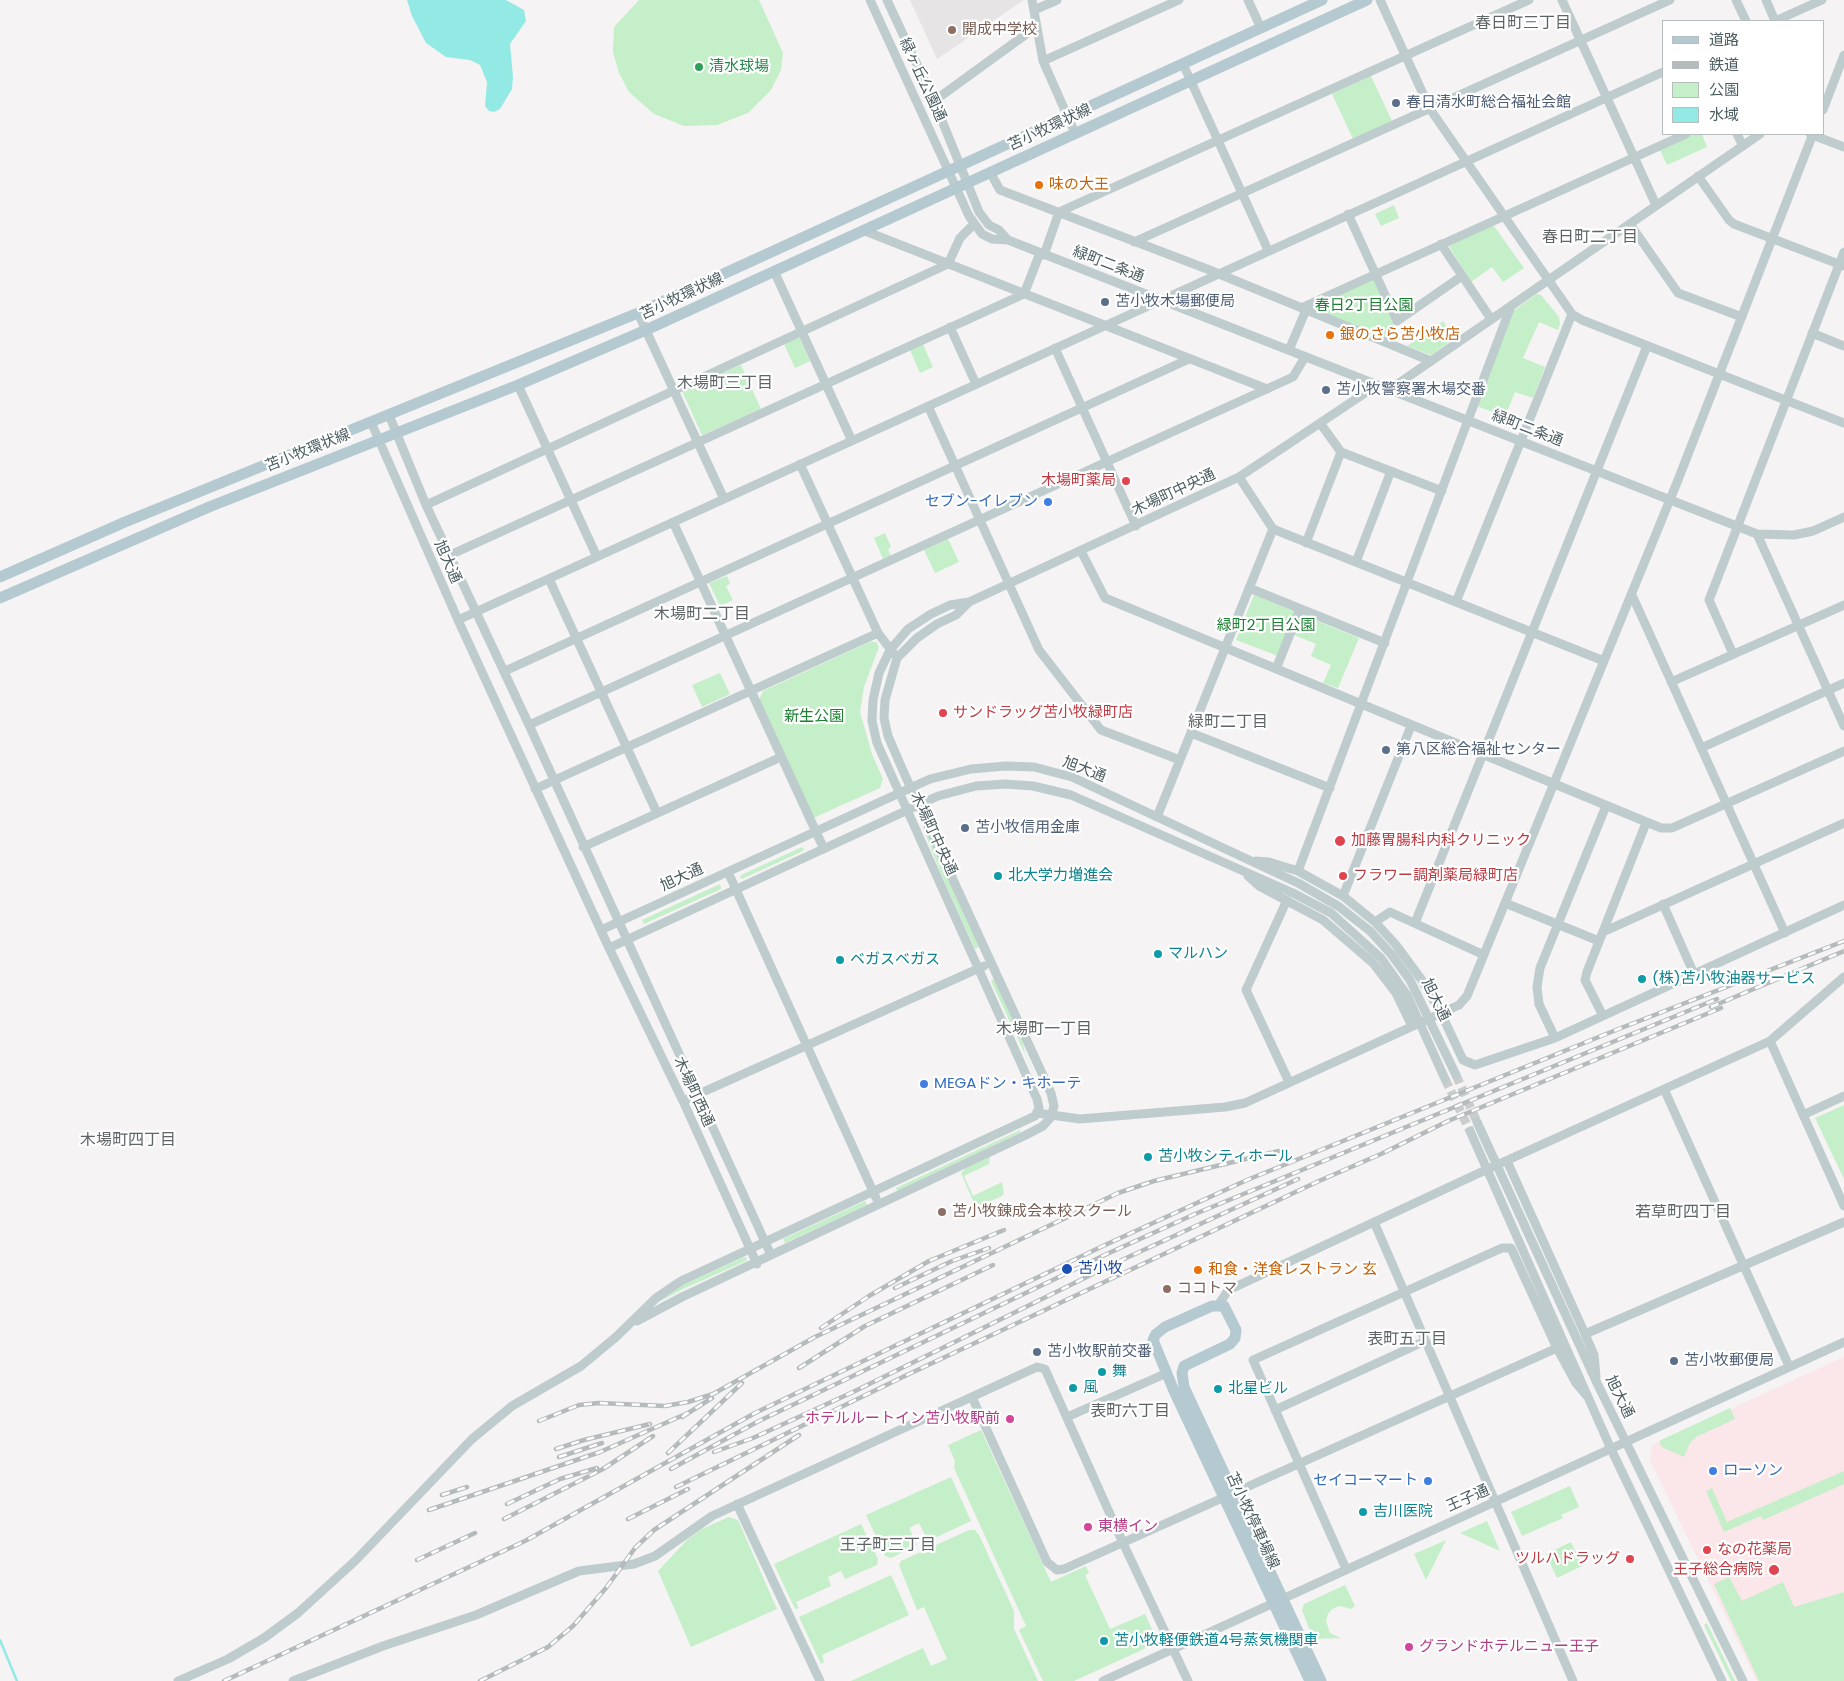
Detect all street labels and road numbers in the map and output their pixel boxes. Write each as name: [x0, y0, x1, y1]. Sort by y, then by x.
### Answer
street label: 緑ヶ丘公園通: [895, 35, 949, 125]
street label: 苫小牧環状線: [1005, 101, 1095, 155]
street label: 緑町二条通: [1070, 243, 1146, 287]
street label: 苫小牧環状線: [637, 270, 727, 324]
street label: 緑町二条通: [1489, 407, 1565, 451]
street label: 苫小牧環状線: [263, 426, 353, 476]
street label: 木場町中央通: [1129, 466, 1219, 520]
street label: 旭大通: [430, 538, 464, 586]
street label: 旭大通: [1060, 754, 1108, 786]
street label: 木場町中央通: [906, 789, 960, 879]
street label: 旭大通: [658, 860, 706, 896]
street label: 旭大通: [1417, 976, 1453, 1024]
street label: 木場町西通: [669, 1054, 717, 1130]
street label: 旭大通: [1601, 1373, 1637, 1421]
street label: 苫小牧停車場線: [1222, 1470, 1282, 1572]
street label: 王子通: [1444, 1482, 1492, 1516]

